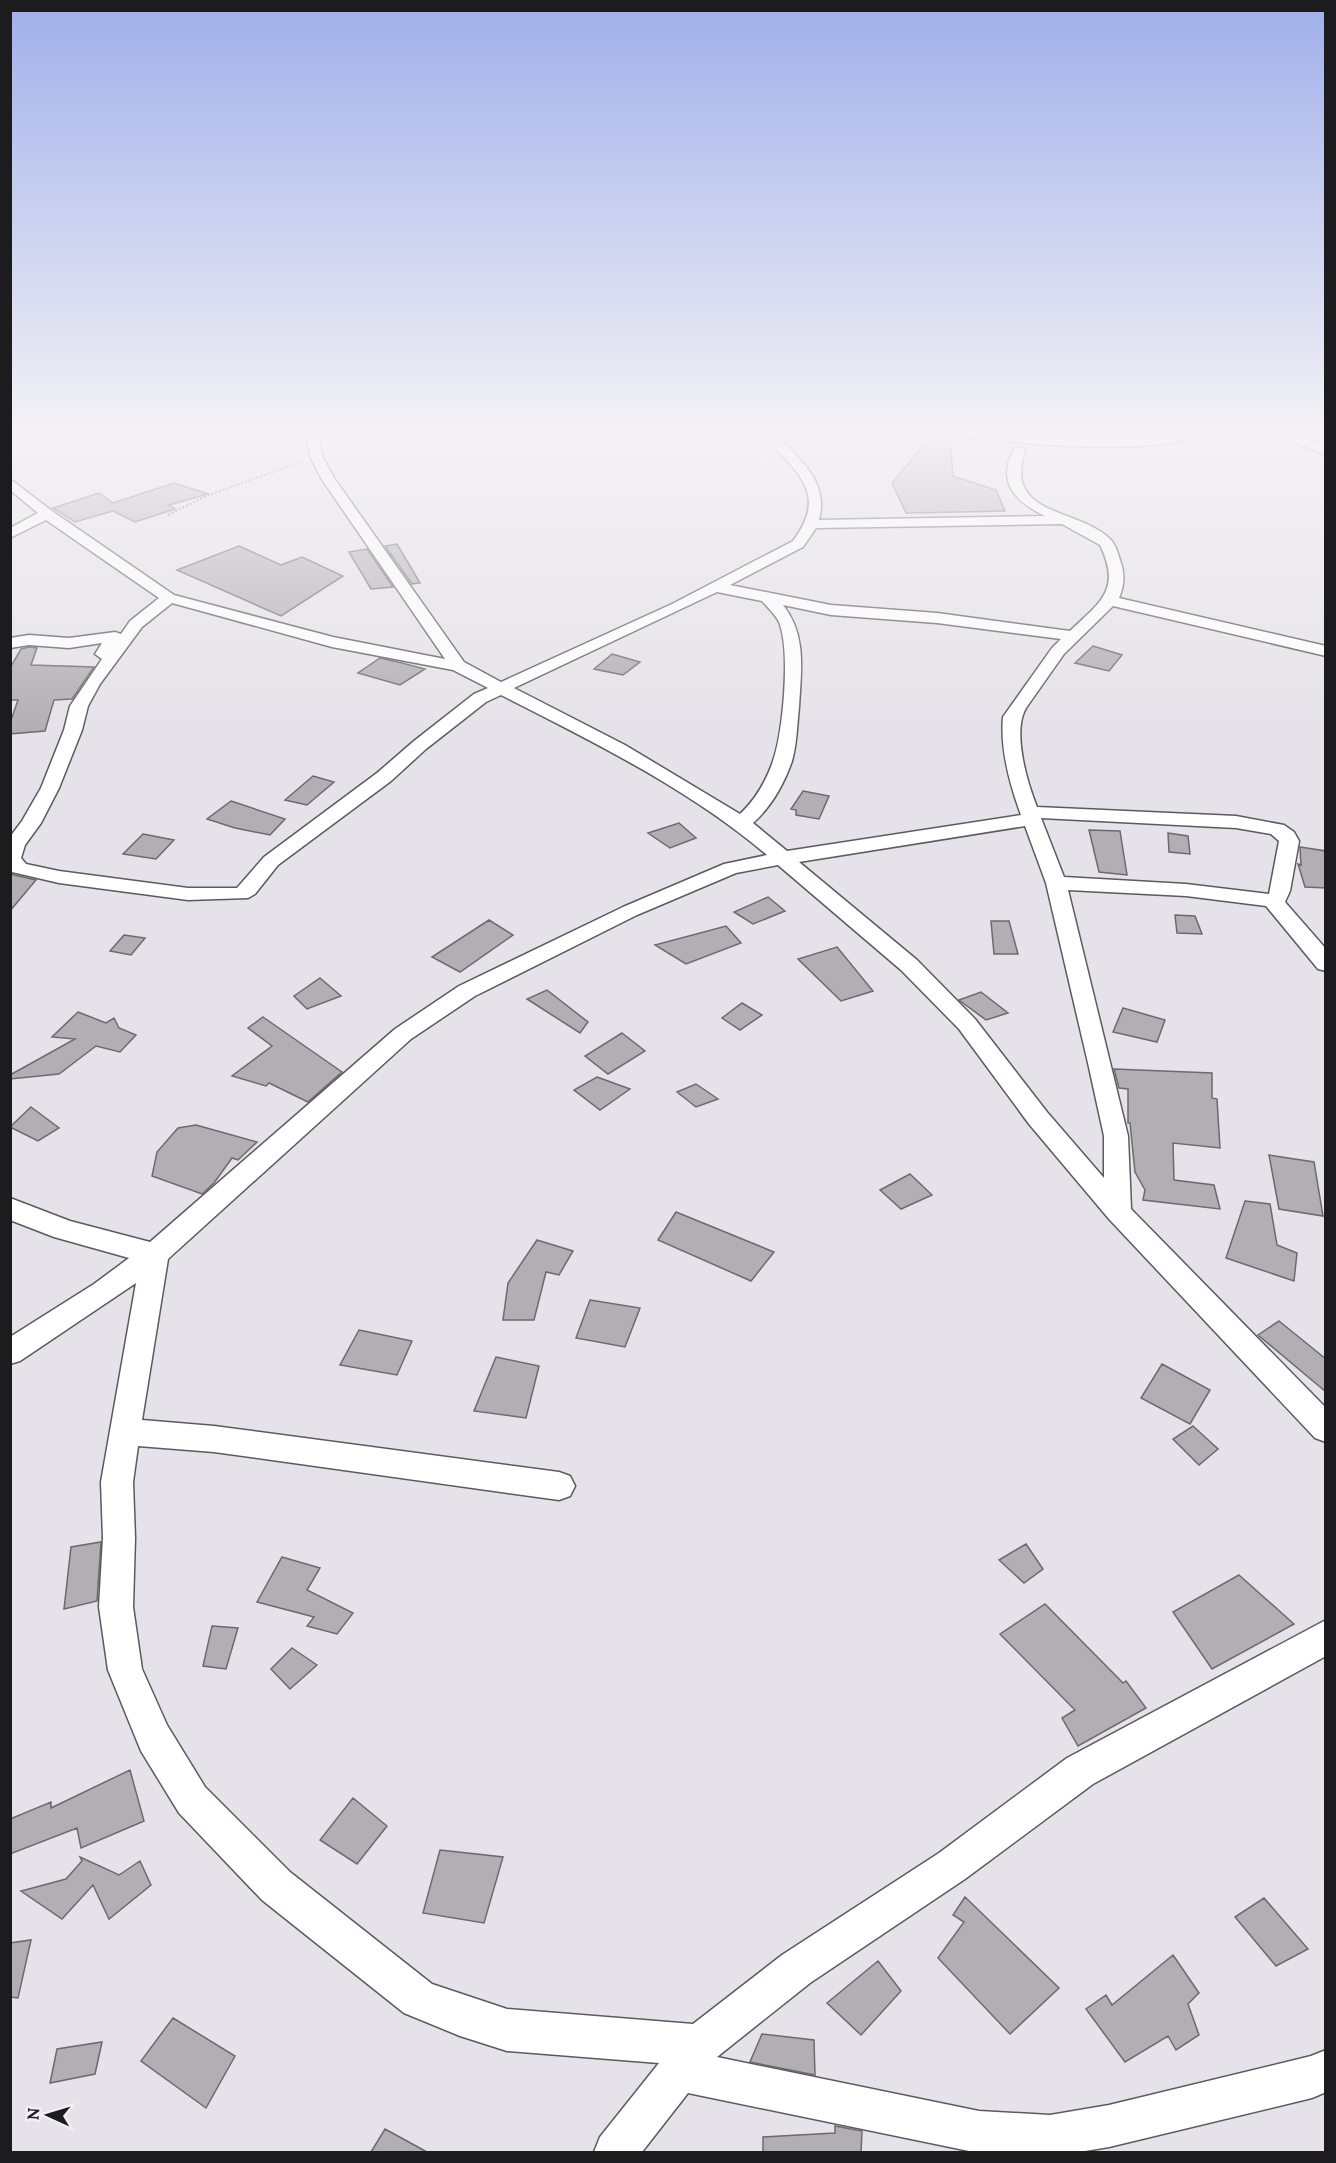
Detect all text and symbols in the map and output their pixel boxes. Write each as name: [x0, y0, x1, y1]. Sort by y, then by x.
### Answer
north arrow: [18, 2085, 78, 2145]
text: N: [23, 2107, 43, 2121]

